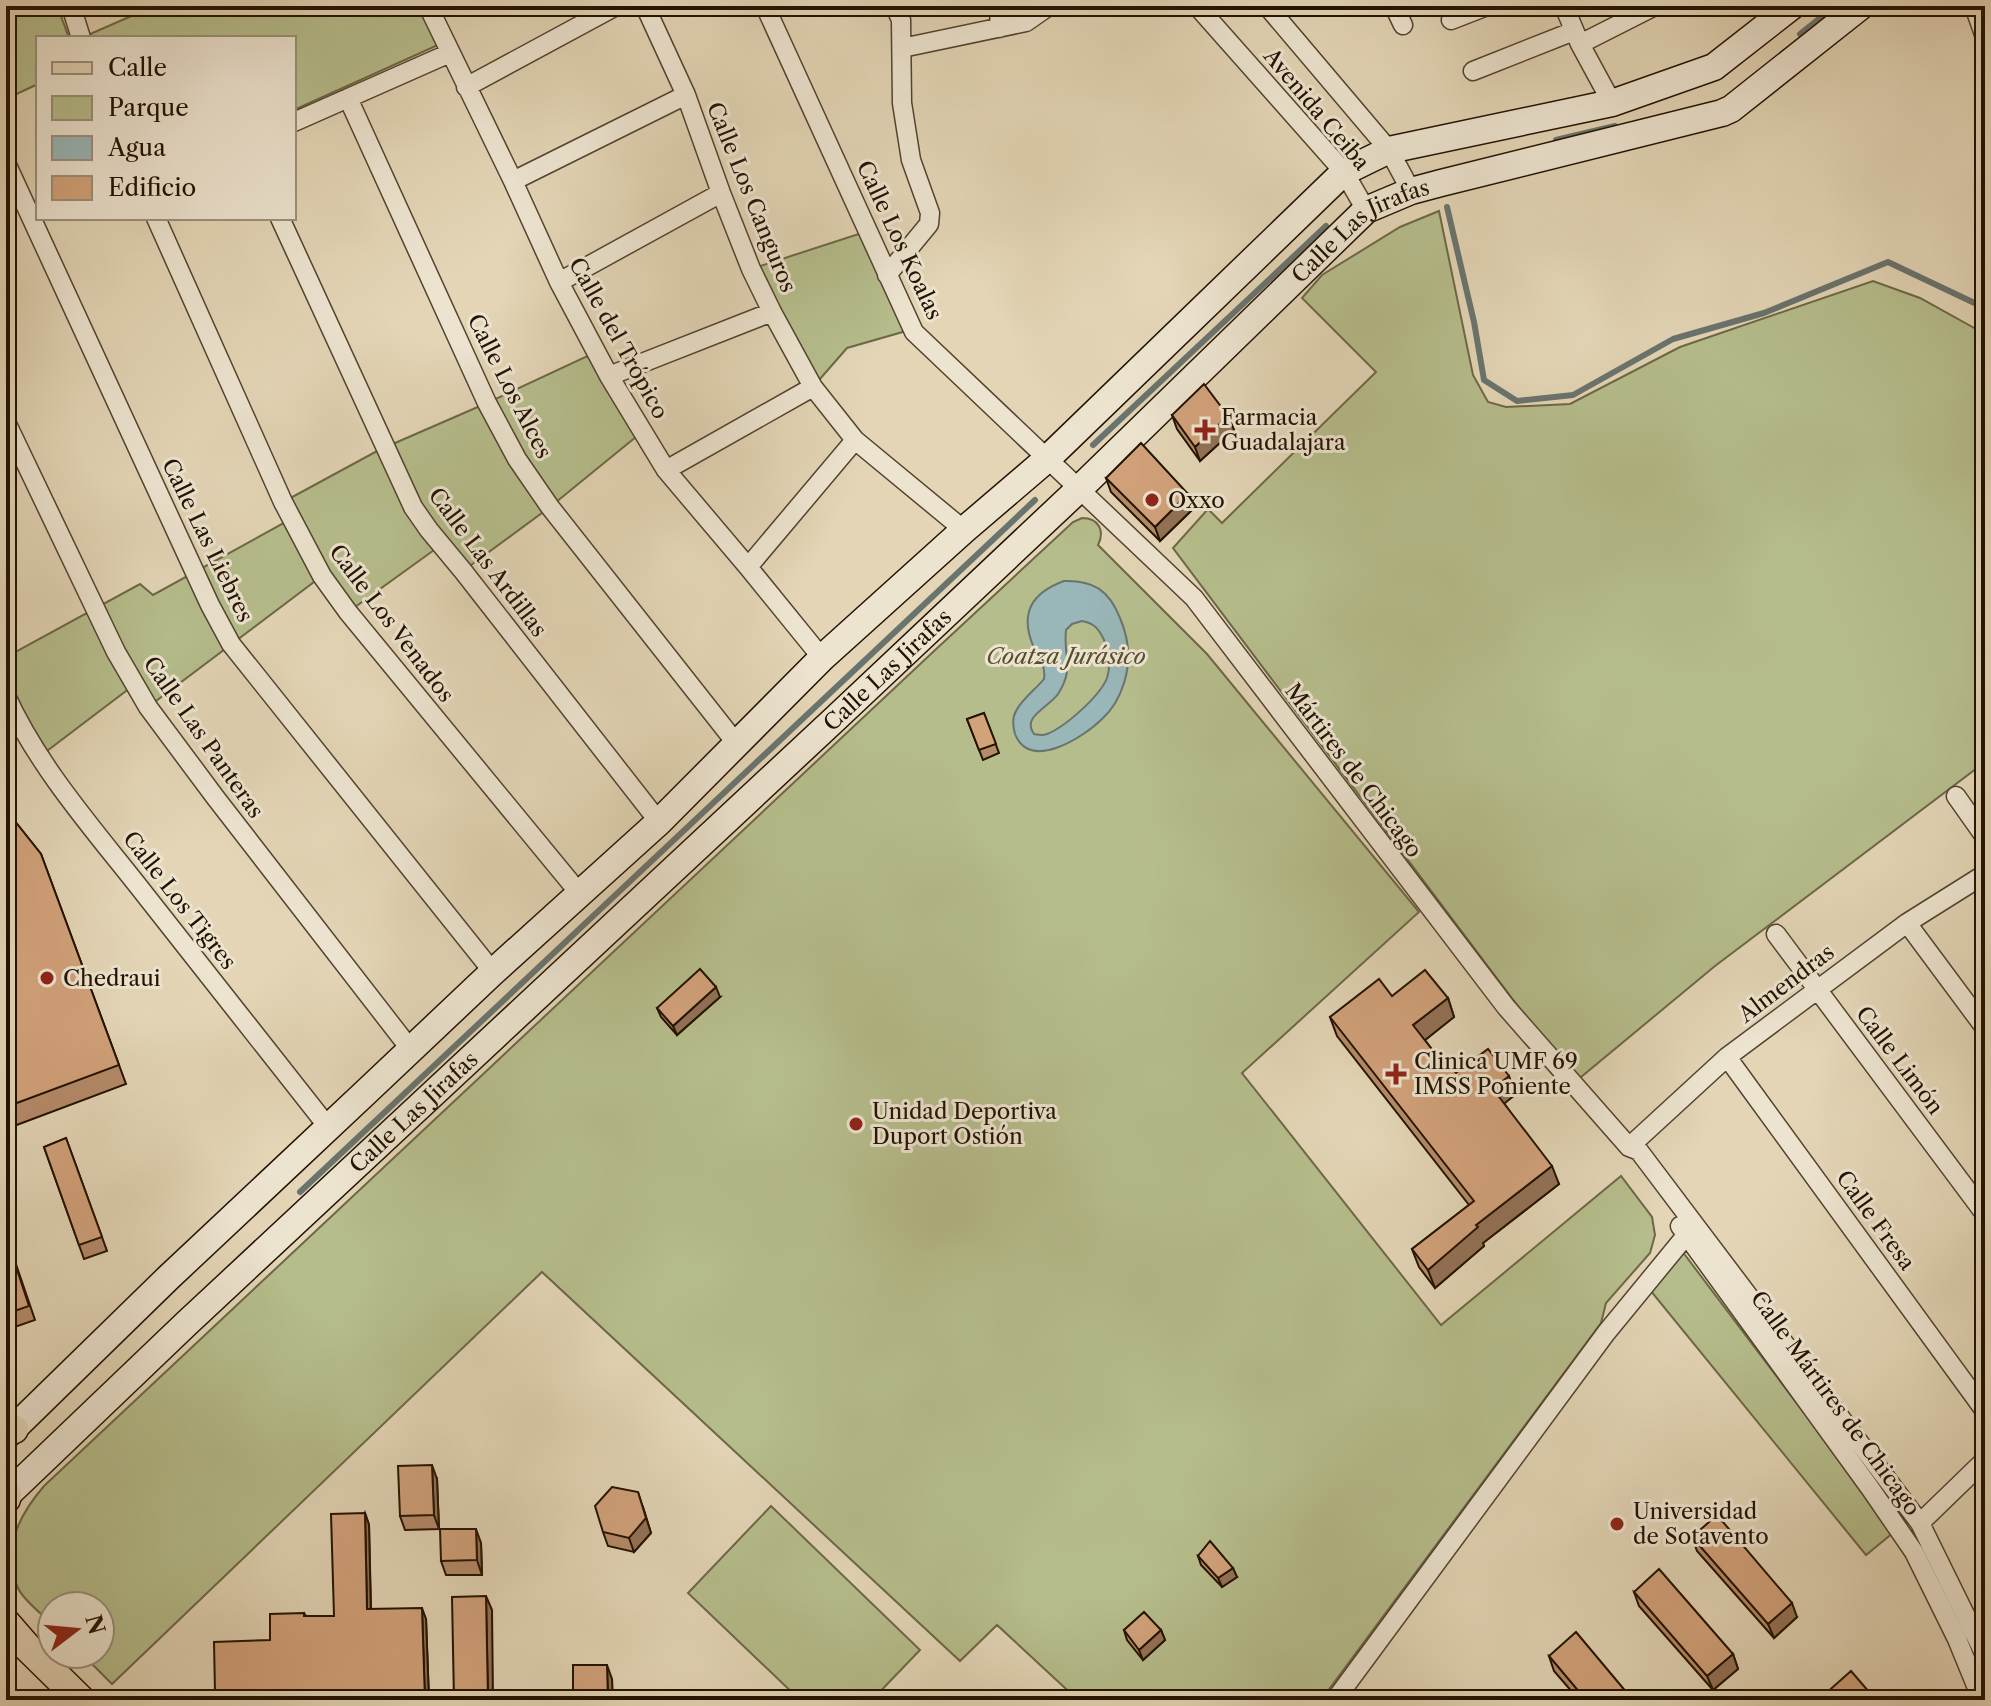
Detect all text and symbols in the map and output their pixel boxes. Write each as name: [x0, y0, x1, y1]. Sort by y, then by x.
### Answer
legend: [36, 36, 296, 220]
street label: Avenida Ceiba: [1257, 42, 1376, 176]
text: Calle: [108, 53, 167, 82]
text: Parque: [108, 93, 189, 122]
street label: Calle Los Canguros: [701, 98, 802, 296]
text: Agua: [107, 133, 166, 162]
street label: Calle Los Koalas: [851, 156, 948, 324]
text: Edificio: [108, 173, 196, 202]
street label: Calle Las Jirafas: [1286, 174, 1432, 289]
street label: Calle del Trópico: [563, 253, 674, 424]
street label: Calle Los Alces: [462, 309, 558, 463]
place label: Farmacia Guadalajara: [1221, 404, 1346, 456]
marker: Farmacia Guadalajara: [1196, 421, 1214, 439]
street label: Calle Las Liebres: [156, 454, 259, 627]
street label: Calle Las Ardillas: [423, 482, 553, 642]
place label: Oxxo: [1168, 487, 1225, 514]
marker: Oxxo: [1143, 491, 1161, 509]
street label: Calle Los Venados: [324, 539, 460, 707]
street label: Calle Las Jirafas: [818, 603, 957, 737]
park label: Coatza Jurásico: [986, 643, 1146, 670]
street label: Calle Las Panteras: [138, 651, 270, 823]
street label: Mártires de Chicago: [1279, 678, 1428, 863]
street label: Calle Los Tigres: [117, 826, 242, 975]
street label: Almendras: [1732, 939, 1840, 1029]
place label: Chedraui: [63, 965, 161, 992]
marker: Chedraui: [38, 969, 56, 987]
street label: Calle Limón: [1850, 1001, 1949, 1120]
street label: Calle Las Jirafas: [344, 1046, 484, 1179]
place label: Clinica UMF 69 IMSS Poniente: [1414, 1048, 1578, 1100]
marker: Clinica UMF 69 IMSS Poniente: [1385, 1063, 1407, 1085]
place label: Unidad Deportiva Duport Ostión: [872, 1098, 1057, 1150]
marker: Unidad Deportiva Duport Ostión: [847, 1115, 865, 1133]
street label: Calle Fresa: [1830, 1165, 1921, 1276]
street label: Calle Mártires de Chicago: [1745, 1286, 1926, 1521]
place label: Universidad de Sotavento: [1633, 1498, 1769, 1550]
marker: Universidad de Sotavento: [1608, 1515, 1626, 1533]
north arrow: [36, 1590, 116, 1670]
text: N: [79, 1612, 110, 1638]

